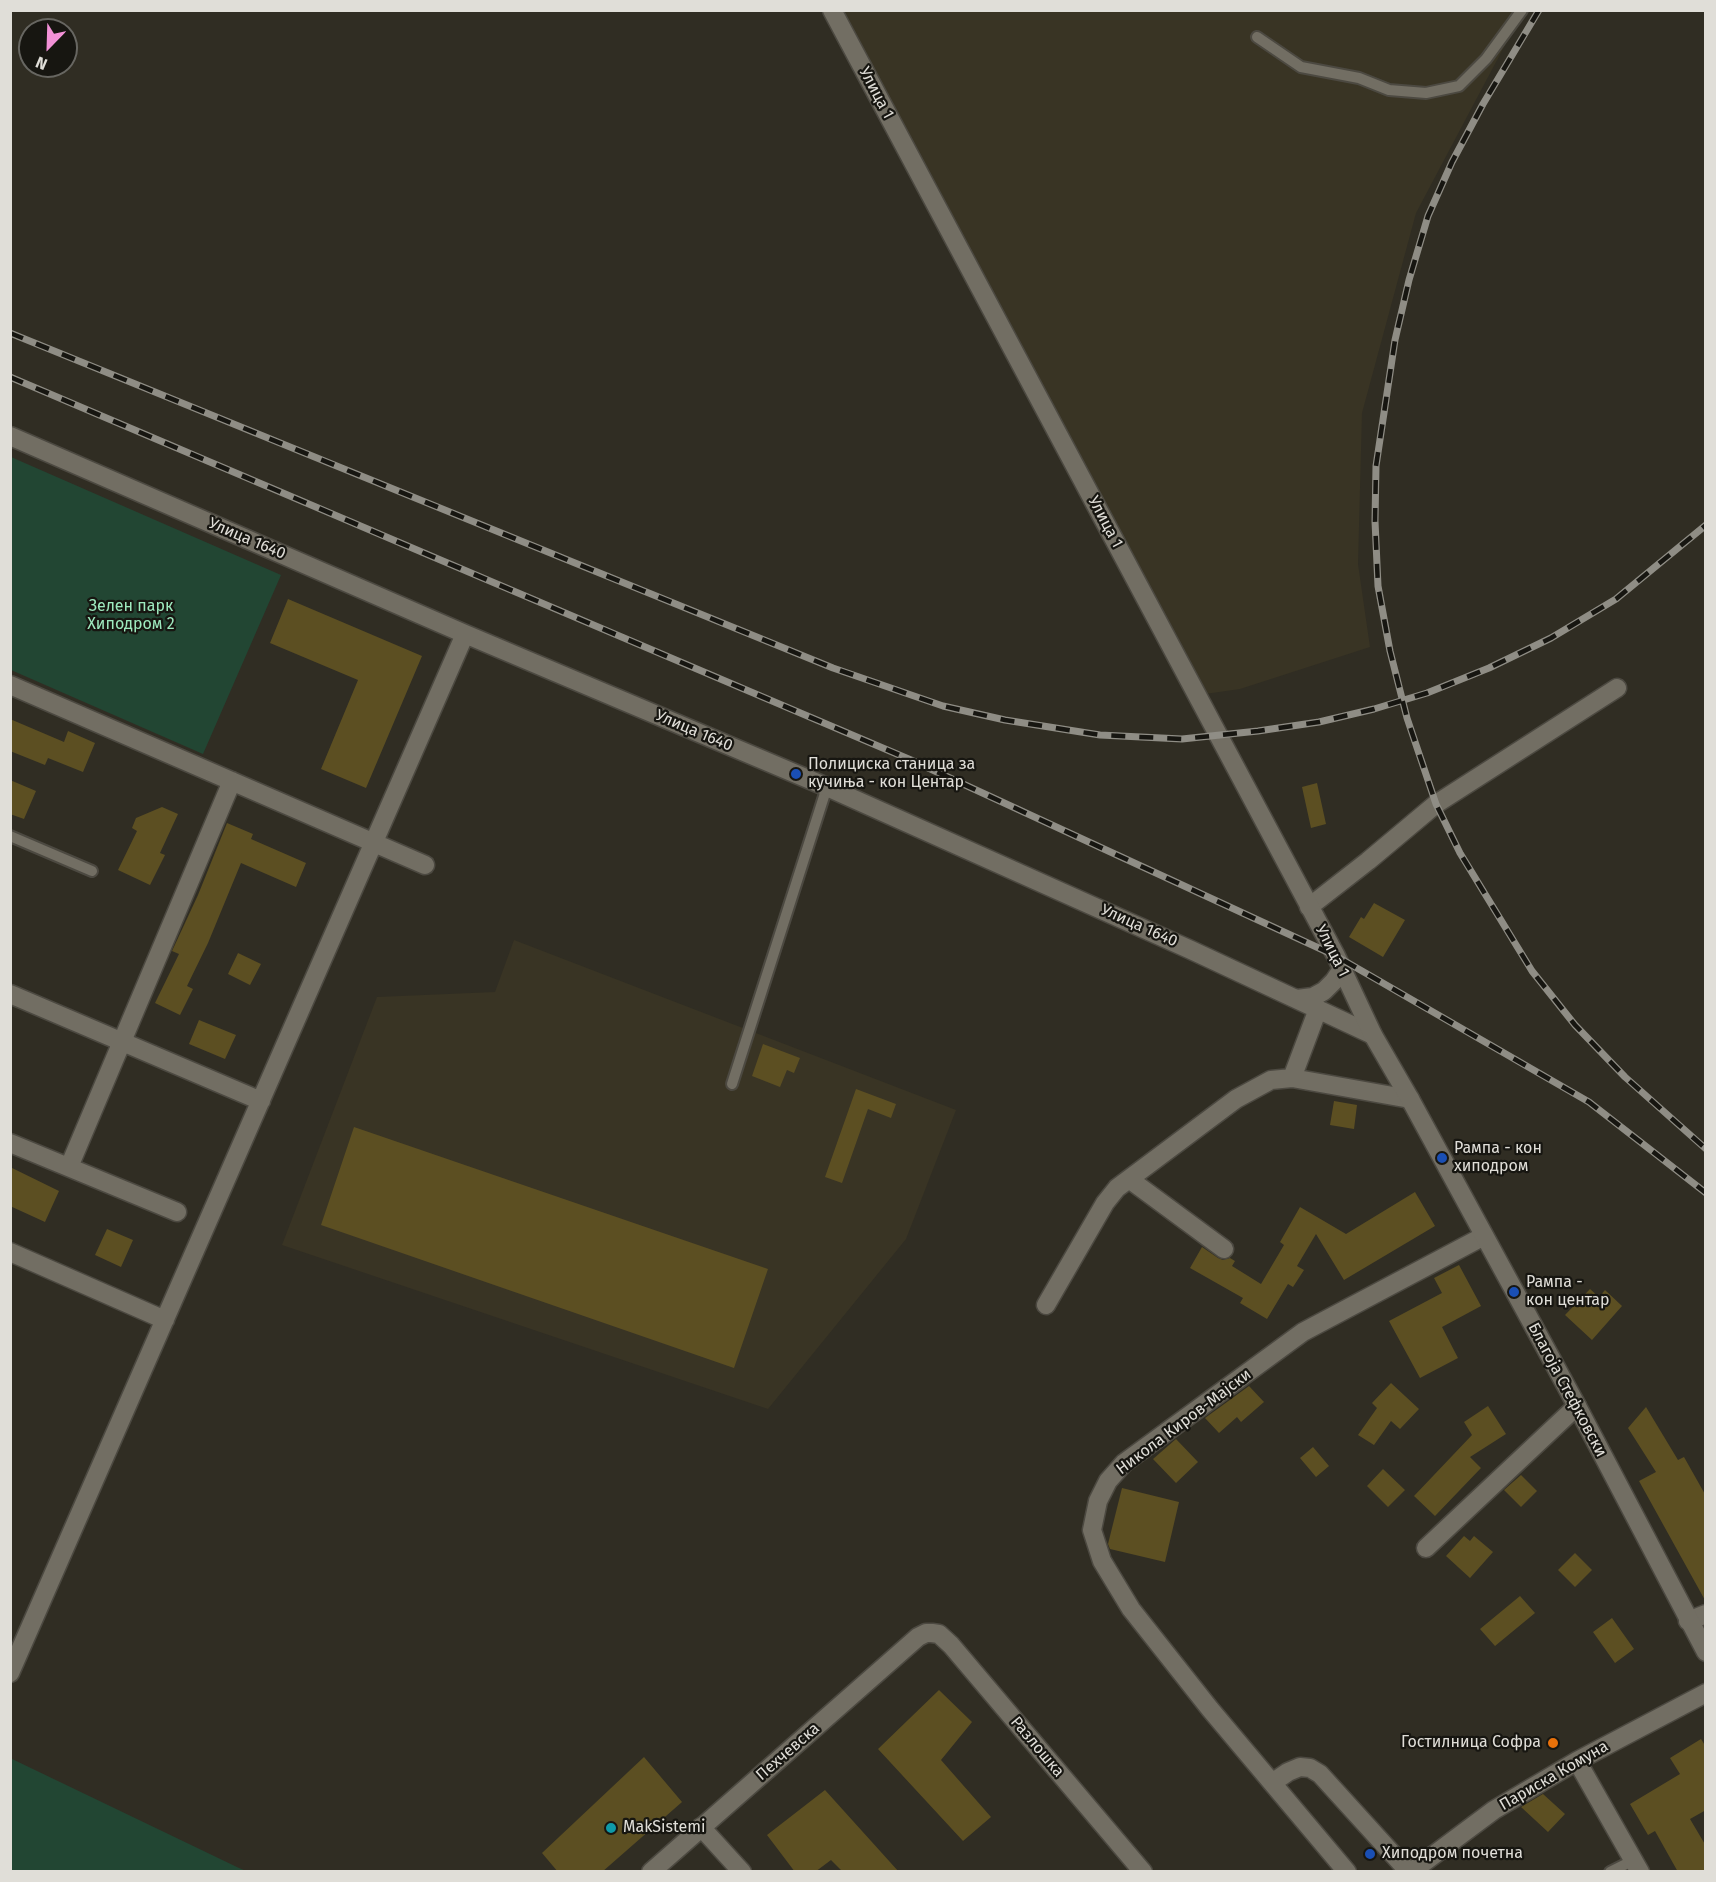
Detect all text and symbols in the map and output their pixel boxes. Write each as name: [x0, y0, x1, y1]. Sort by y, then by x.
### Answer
north arrow: [18, 18, 78, 78]
text: N: [33, 52, 50, 74]
street label: Улица 1: [854, 64, 898, 122]
street label: Улица 1: [1083, 493, 1127, 551]
street label: Улица 1640: [206, 514, 288, 564]
park label: Зелен парк Хиподром 2: [87, 597, 175, 635]
street label: Улица 1640: [653, 706, 735, 756]
place label: Полициска станица за кучиња - кон Центар: [808, 755, 975, 793]
marker: Полициска станица за кучиња - кон Центар: [789, 767, 803, 781]
street label: Улица 1640: [1098, 901, 1180, 951]
street label: Улица 1: [1311, 922, 1353, 980]
place label: Рампа - кон хиподром: [1454, 1139, 1542, 1177]
marker: Рампа - кон хиподром: [1435, 1151, 1449, 1165]
place label: Рампа - кон центар: [1526, 1273, 1609, 1311]
marker: Рампа - кон центар: [1507, 1285, 1521, 1299]
street label: Благоја Стефковски: [1524, 1320, 1610, 1460]
street label: Никола Киров-Мајски: [1113, 1365, 1255, 1479]
street label: Разлошка: [1006, 1713, 1068, 1781]
street label: Пехчевска: [752, 1719, 824, 1785]
place label: Гостилница Софра: [1401, 1733, 1541, 1753]
marker: Гостилница Софра: [1546, 1736, 1560, 1750]
street label: Париска Комуна: [1496, 1737, 1612, 1815]
place label: MakSistemi: [623, 1818, 706, 1838]
marker: MakSistemi: [604, 1821, 618, 1835]
place label: Хиподром почетна: [1382, 1844, 1523, 1864]
marker: Хиподром почетна: [1363, 1847, 1377, 1861]

